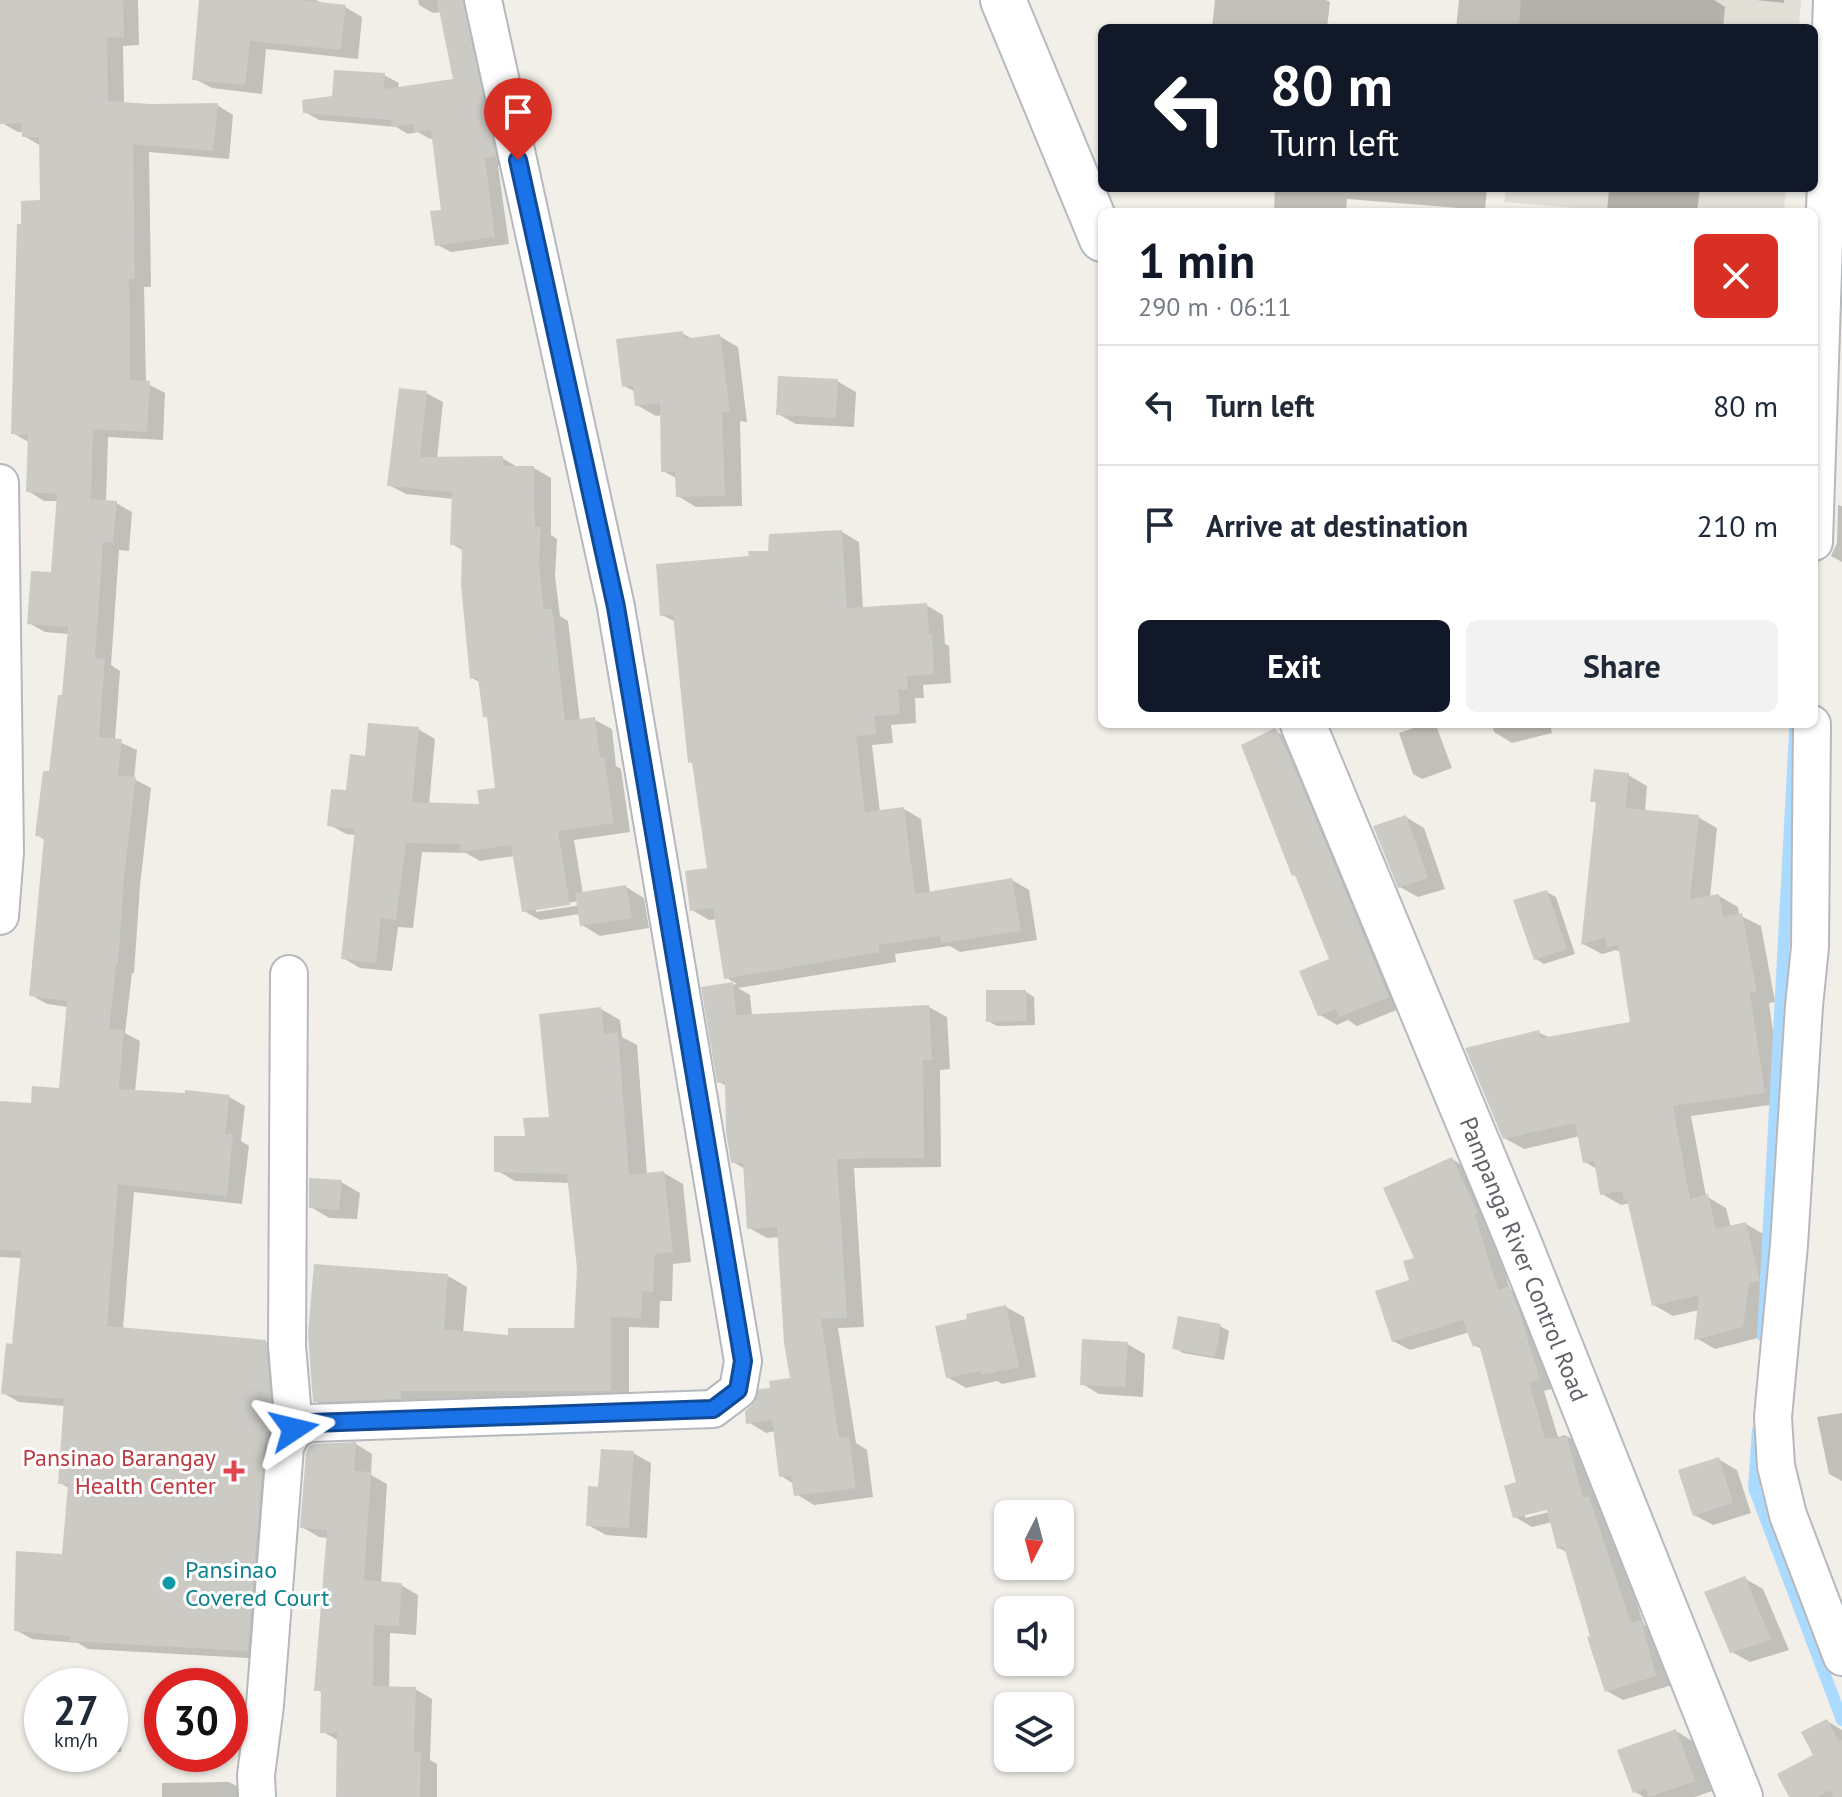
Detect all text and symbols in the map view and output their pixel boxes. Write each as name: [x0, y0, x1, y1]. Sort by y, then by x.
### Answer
text: 80 m: [1270, 49, 1393, 121]
icon: left: [1138, 56, 1242, 160]
pin: [484, 78, 552, 160]
icon: arrive: [496, 90, 540, 134]
text: Turn left: [1270, 119, 1399, 166]
text: 1 min: [1138, 229, 1255, 291]
button: close: [1694, 234, 1778, 318]
text: 290 m · 06:11: [1138, 290, 1292, 323]
icon: left: [1138, 383, 1182, 427]
text: Turn left: [1206, 386, 1314, 425]
text: 80 m: [1713, 386, 1778, 425]
icon: arrive: [1138, 503, 1182, 547]
text: Arrive at destination: [1206, 506, 1468, 545]
text: 210 m: [1697, 506, 1778, 545]
button: Exit: [1138, 620, 1450, 712]
button: Share: [1466, 620, 1778, 712]
street label: Pampanga River Control Road: [1453, 1112, 1595, 1406]
position arrow: [252, 1387, 336, 1471]
place label: Pansinao Barangay Health Center: [22, 1442, 216, 1501]
marker: Pansinao Barangay Health Center: [223, 1460, 245, 1482]
north arrow: [994, 1500, 1074, 1580]
map controls: [994, 1500, 1074, 1772]
place label: Pansinao Covered Court: [185, 1554, 329, 1613]
marker: Pansinao Covered Court: [160, 1574, 178, 1592]
button: sound: [994, 1596, 1074, 1676]
speed limit sign: 30: [144, 1668, 248, 1772]
text: 27: [53, 1684, 99, 1736]
button: layers: [994, 1692, 1074, 1772]
text: km/h: [54, 1727, 98, 1753]

